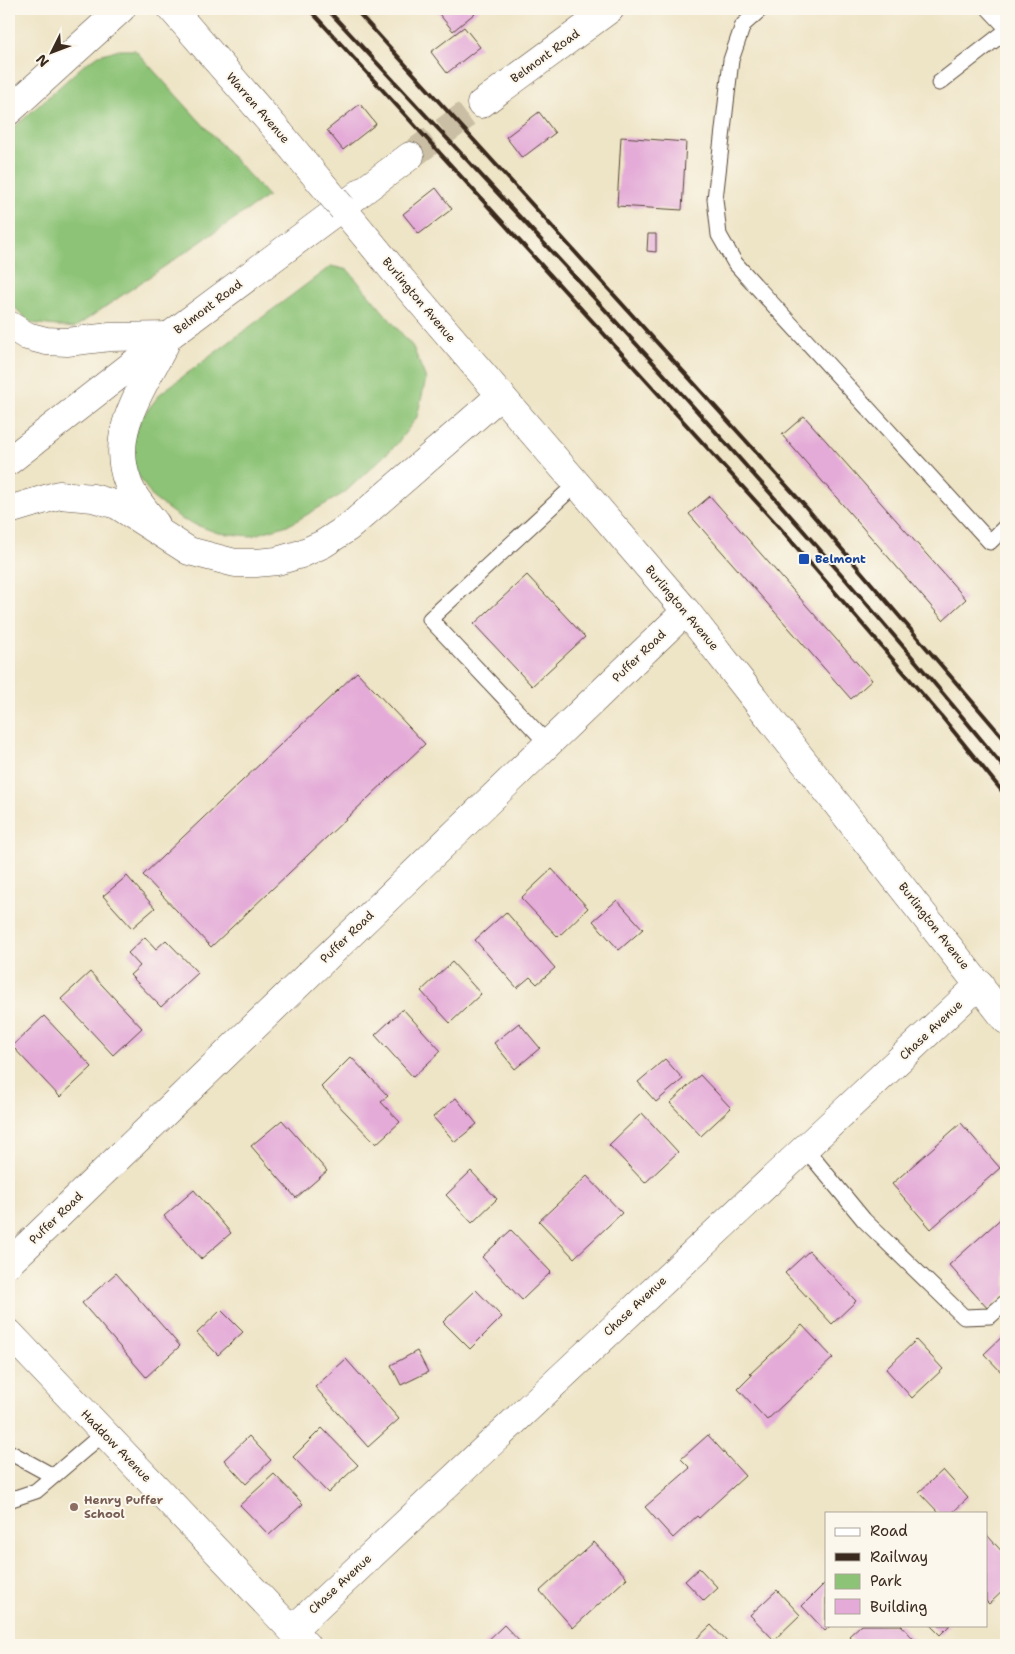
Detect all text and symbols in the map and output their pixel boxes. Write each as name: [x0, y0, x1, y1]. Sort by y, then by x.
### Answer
street label: Belmont Road: [507, 25, 583, 86]
north arrow: [28, 28, 78, 78]
text: N: [32, 51, 53, 71]
street label: Warren Avenue: [223, 69, 293, 147]
street label: Burlington Avenue: [379, 254, 459, 346]
street label: Belmont Road: [171, 276, 246, 338]
place label: Belmont: [815, 551, 866, 567]
marker: Belmont: [797, 552, 811, 566]
street label: Burlington Avenue: [642, 562, 722, 654]
street label: Puffer Road: [609, 626, 670, 686]
street label: Burlington Avenue: [895, 879, 973, 973]
street label: Puffer Road: [317, 907, 378, 967]
street label: Chase Avenue: [896, 996, 966, 1063]
street label: Puffer Road: [26, 1188, 87, 1248]
street label: Chase Avenue: [600, 1272, 670, 1339]
street label: Haddow Avenue: [77, 1406, 155, 1486]
place label: Henry Puffer School: [84, 1492, 164, 1522]
marker: Henry Puffer School: [68, 1501, 80, 1513]
legend: [825, 1512, 988, 1626]
text: Road: [870, 1521, 908, 1541]
text: Railway: [870, 1547, 928, 1567]
street label: Chase Avenue: [305, 1550, 375, 1617]
text: Park: [870, 1571, 902, 1591]
text: Building: [870, 1597, 927, 1617]

